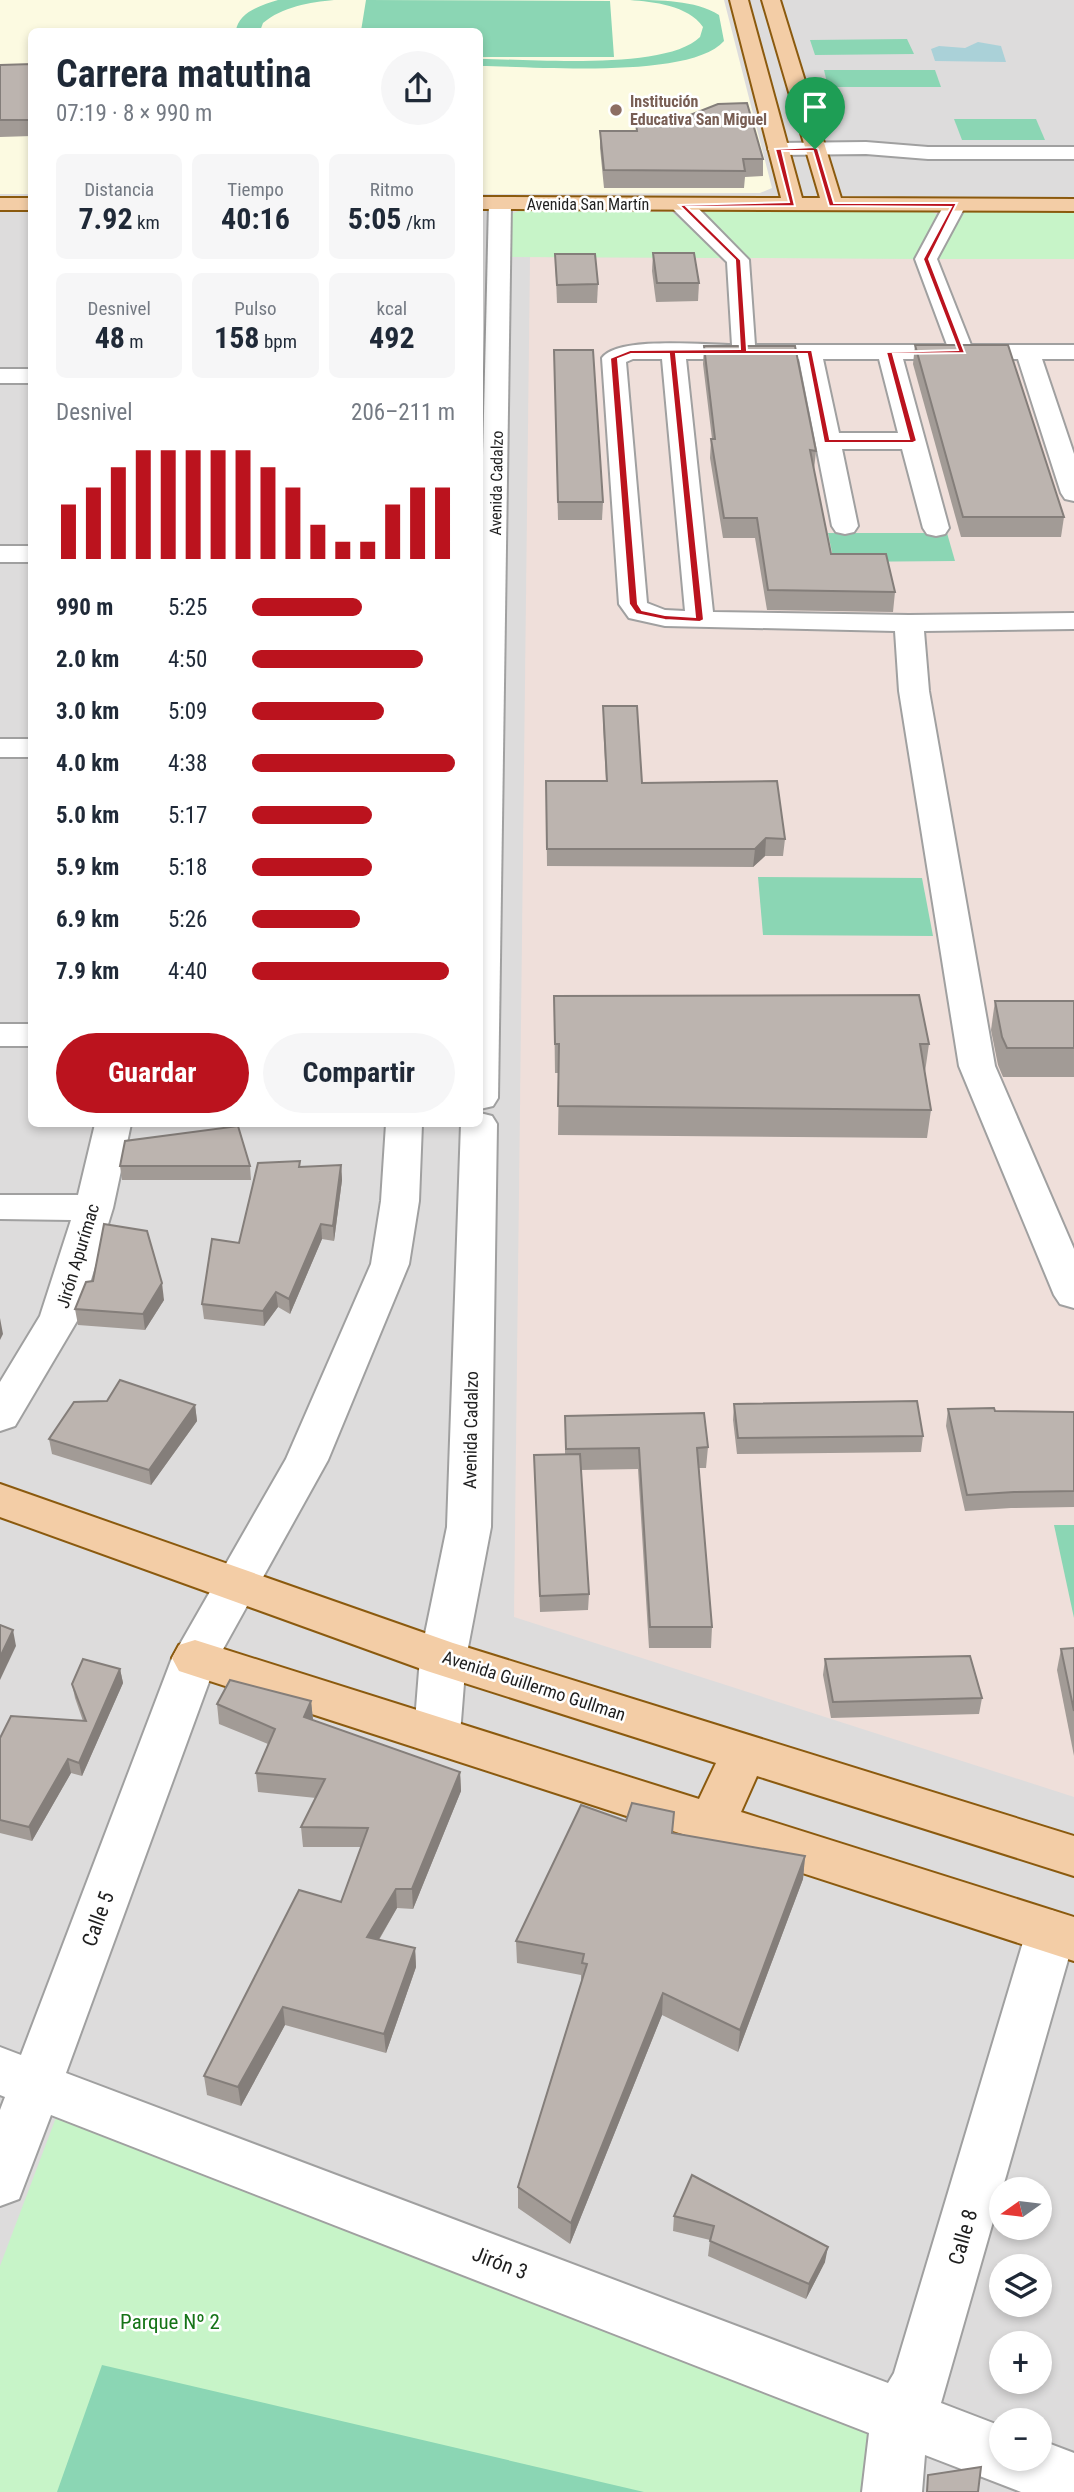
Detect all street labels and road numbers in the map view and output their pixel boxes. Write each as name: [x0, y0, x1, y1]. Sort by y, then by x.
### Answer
street label: Avenida San Martín: [527, 195, 649, 214]
street label: Avenida Cadalzo: [486, 430, 507, 536]
street label: Jirón Apurímac: [52, 1201, 103, 1311]
street label: Avenida Cadalzo: [459, 1371, 482, 1489]
street label: Avenida Guillermo Gullman: [440, 1646, 628, 1725]
street label: Calle 5: [77, 1888, 119, 1950]
street label: Calle 8: [944, 2206, 982, 2268]
street label: Jirón 3: [469, 2242, 531, 2284]

